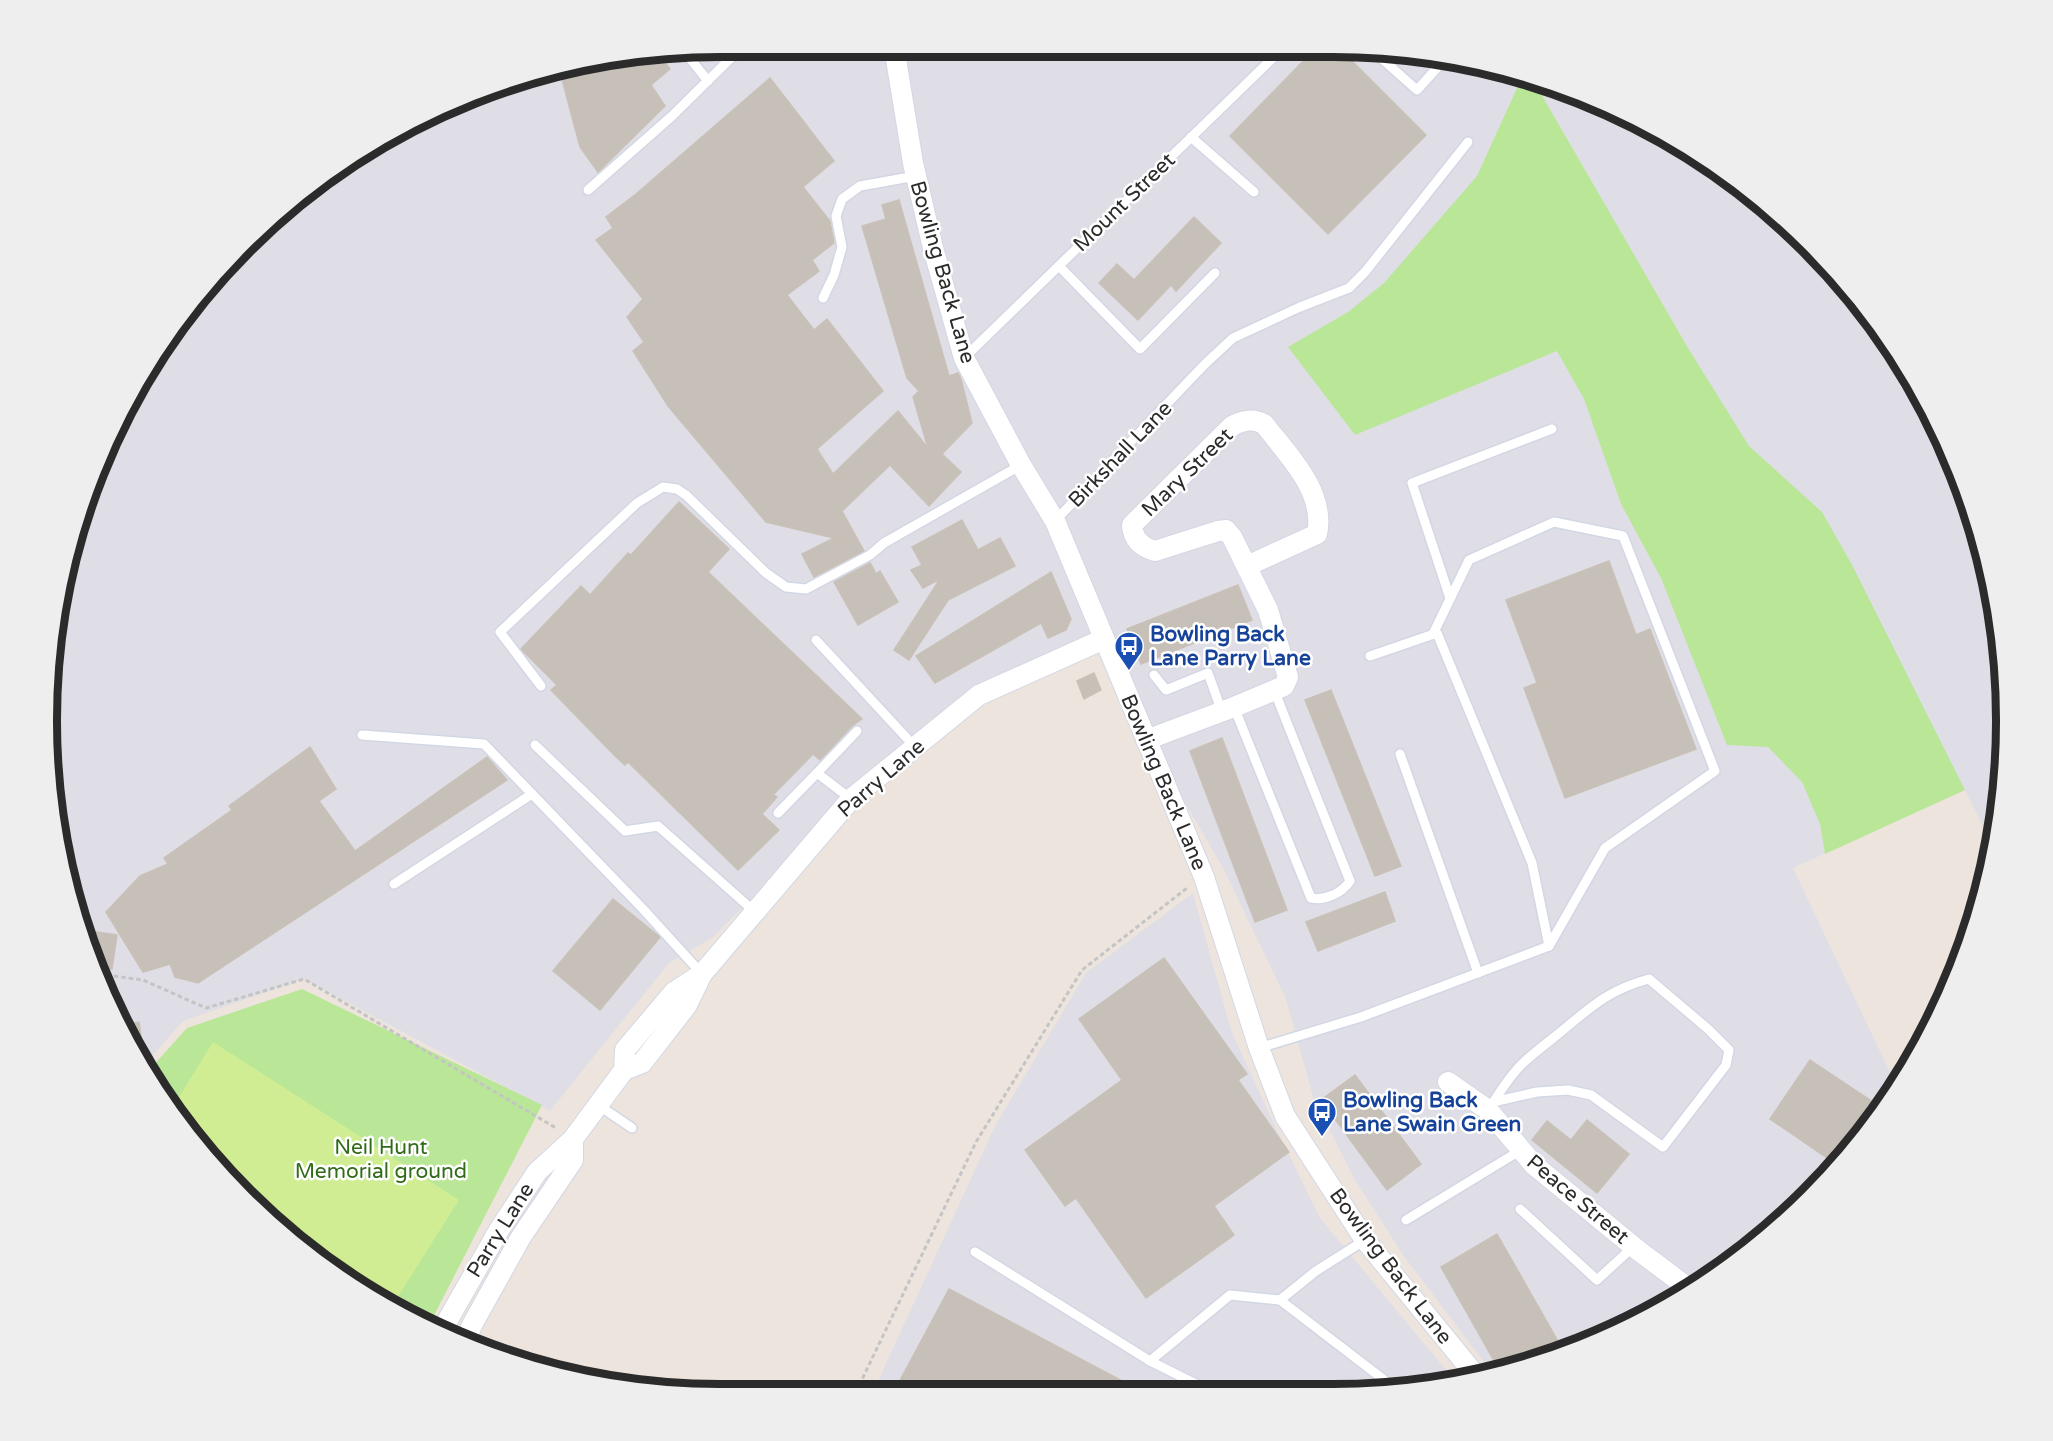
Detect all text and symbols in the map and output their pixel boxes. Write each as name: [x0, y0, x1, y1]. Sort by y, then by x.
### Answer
street label: Mount Street: [1068, 148, 1180, 257]
street label: Bowling Back Lane: [904, 178, 981, 366]
street label: Birkshall Lane: [1063, 396, 1177, 513]
street label: Mary Street: [1137, 423, 1238, 522]
place label: Bowling Back Lane Parry Lane: [1150, 622, 1311, 671]
bus stop icon: Bowling Back Lane Parry Lane: [1113, 630, 1145, 672]
street label: Bowling Back Lane: [1115, 690, 1212, 874]
street label: Parry Lane: [833, 734, 930, 823]
place label: Bowling Back Lane Swain Green: [1343, 1088, 1521, 1137]
bus stop icon: Bowling Back Lane Swain Green: [1306, 1096, 1338, 1138]
park label: Neil Hunt Memorial ground: [295, 1135, 467, 1184]
street label: Peace Street: [1521, 1149, 1634, 1249]
street label: Parry Lane: [462, 1178, 539, 1282]
street label: Bowling Back Lane: [1324, 1183, 1457, 1349]

